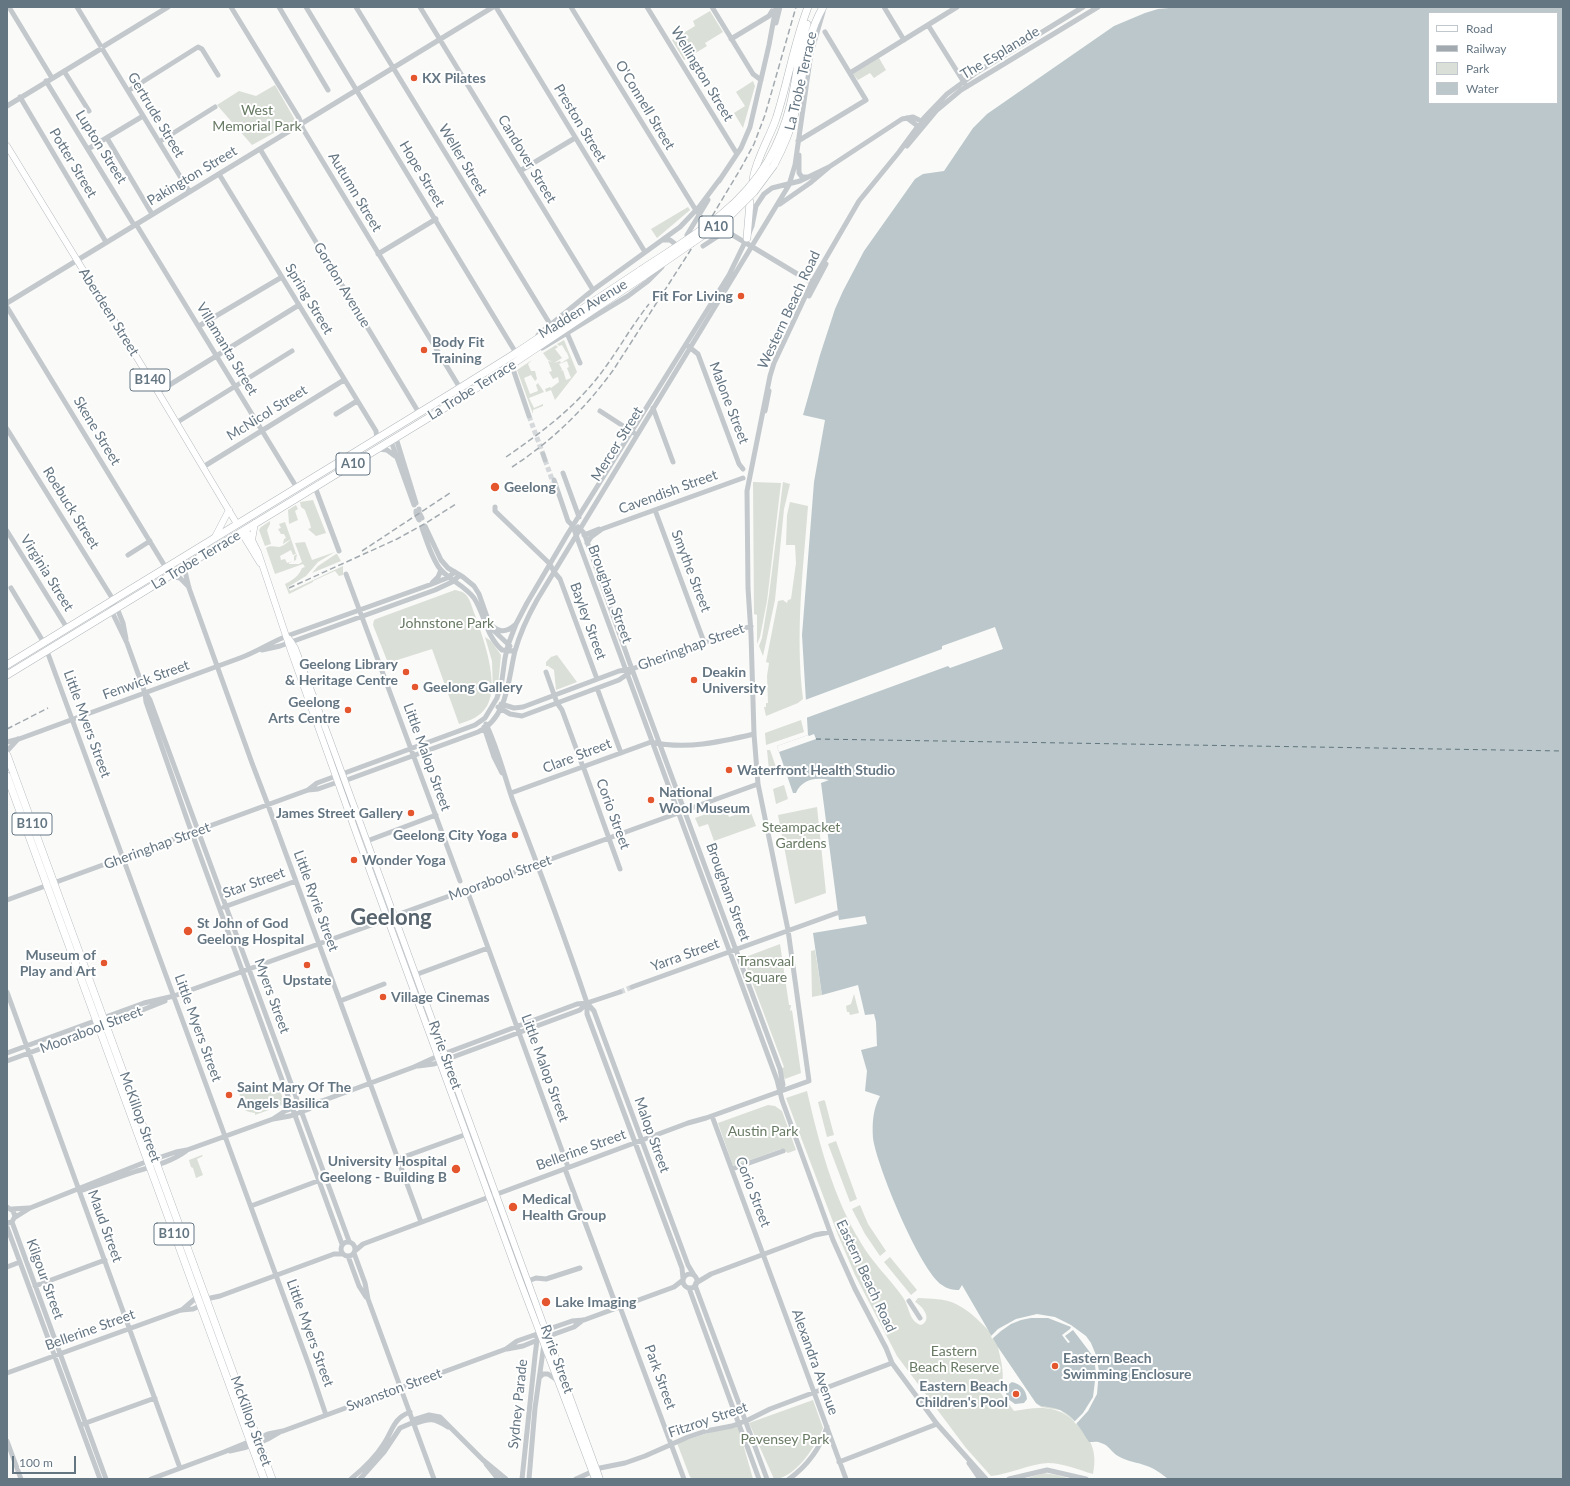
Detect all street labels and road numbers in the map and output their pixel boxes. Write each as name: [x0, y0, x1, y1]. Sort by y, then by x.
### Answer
street label: The Esplanade: [957, 23, 1043, 83]
street label: Wellington Street: [667, 24, 737, 124]
street label: La Trobe Terrace: [781, 30, 821, 132]
street label: O'Connell Street: [612, 57, 678, 153]
street label: Gertrude Street: [124, 69, 188, 161]
street label: Preston Street: [550, 81, 610, 165]
street label: Lupton Street: [72, 107, 130, 187]
street label: Candover Street: [494, 112, 560, 206]
street label: Weller Street: [435, 121, 491, 199]
street label: Potter Street: [46, 125, 100, 201]
street label: Hope Street: [396, 138, 448, 210]
street label: Pakington Street: [144, 143, 240, 209]
street label: Autumn Street: [325, 149, 385, 235]
road number: A10: [699, 216, 733, 238]
street label: Gordon Avenue: [310, 239, 374, 331]
street label: Western Beach Road: [754, 248, 824, 372]
street label: Spring Street: [281, 261, 337, 337]
street label: Aberdeen Street: [75, 265, 143, 359]
street label: Madden Avenue: [536, 276, 630, 342]
street label: Villamanta Street: [193, 300, 261, 398]
street label: La Trobe Terrace: [425, 356, 519, 424]
street label: Malone Street: [706, 360, 752, 446]
road number: B140: [130, 369, 170, 391]
street label: McNicol Street: [224, 382, 310, 444]
street label: Skene Street: [70, 394, 124, 468]
street label: Mercer Street: [587, 404, 647, 484]
road number: A10: [336, 453, 370, 475]
street label: Roebuck Street: [39, 464, 103, 552]
street label: Cavendish Street: [616, 466, 720, 518]
street label: La Trobe Terrace: [148, 527, 244, 593]
street label: Smythe Street: [668, 528, 714, 614]
street label: Virginia Street: [17, 532, 77, 614]
street label: Brougham Street: [584, 543, 636, 645]
street label: Bayley Street: [566, 580, 610, 662]
street label: Gheringhap Street: [636, 620, 746, 674]
street label: Fenwick Street: [100, 657, 192, 703]
street label: Little Myers Street: [60, 668, 114, 780]
street label: Little Malop Street: [400, 701, 454, 813]
street label: Clare Street: [540, 735, 614, 777]
street label: Corio Street: [592, 776, 634, 852]
road number: B110: [12, 813, 52, 835]
street label: Gheringhap Street: [102, 819, 212, 873]
street label: Brougham Street: [702, 841, 754, 943]
street label: Little Ryrie Street: [290, 848, 342, 954]
street label: Moorabool Street: [446, 852, 554, 904]
street label: Star Street: [221, 864, 287, 902]
street label: Yarra Street: [648, 935, 722, 975]
street label: Myers Street: [251, 956, 293, 1036]
street label: Little Myers Street: [171, 972, 225, 1084]
street label: Moorabool Street: [38, 1003, 144, 1057]
street label: Little Malop Street: [518, 1012, 572, 1124]
street label: Ryrie Street: [425, 1018, 465, 1092]
street label: McKillop Street: [116, 1070, 164, 1164]
street label: Malop Street: [631, 1095, 673, 1175]
street label: Bellerine Street: [534, 1126, 628, 1174]
street label: Corio Street: [732, 1154, 774, 1230]
street label: Maud Street: [84, 1187, 126, 1265]
street label: Eastern Beach Road: [833, 1217, 899, 1335]
road number: B110: [154, 1223, 194, 1245]
street label: Kilgour Street: [23, 1236, 67, 1322]
street label: Little Myers Street: [283, 1277, 337, 1389]
street label: Bellerine Street: [43, 1306, 137, 1354]
street label: Alexandra Avenue: [788, 1307, 842, 1417]
street label: Ryrie Street: [537, 1322, 577, 1396]
street label: Park Street: [641, 1342, 679, 1412]
street label: Sydney Parade: [505, 1358, 531, 1450]
street label: Swanston Street: [344, 1365, 444, 1415]
street label: McKillop Street: [227, 1374, 275, 1468]
street label: Fitzroy Street: [666, 1399, 750, 1441]

